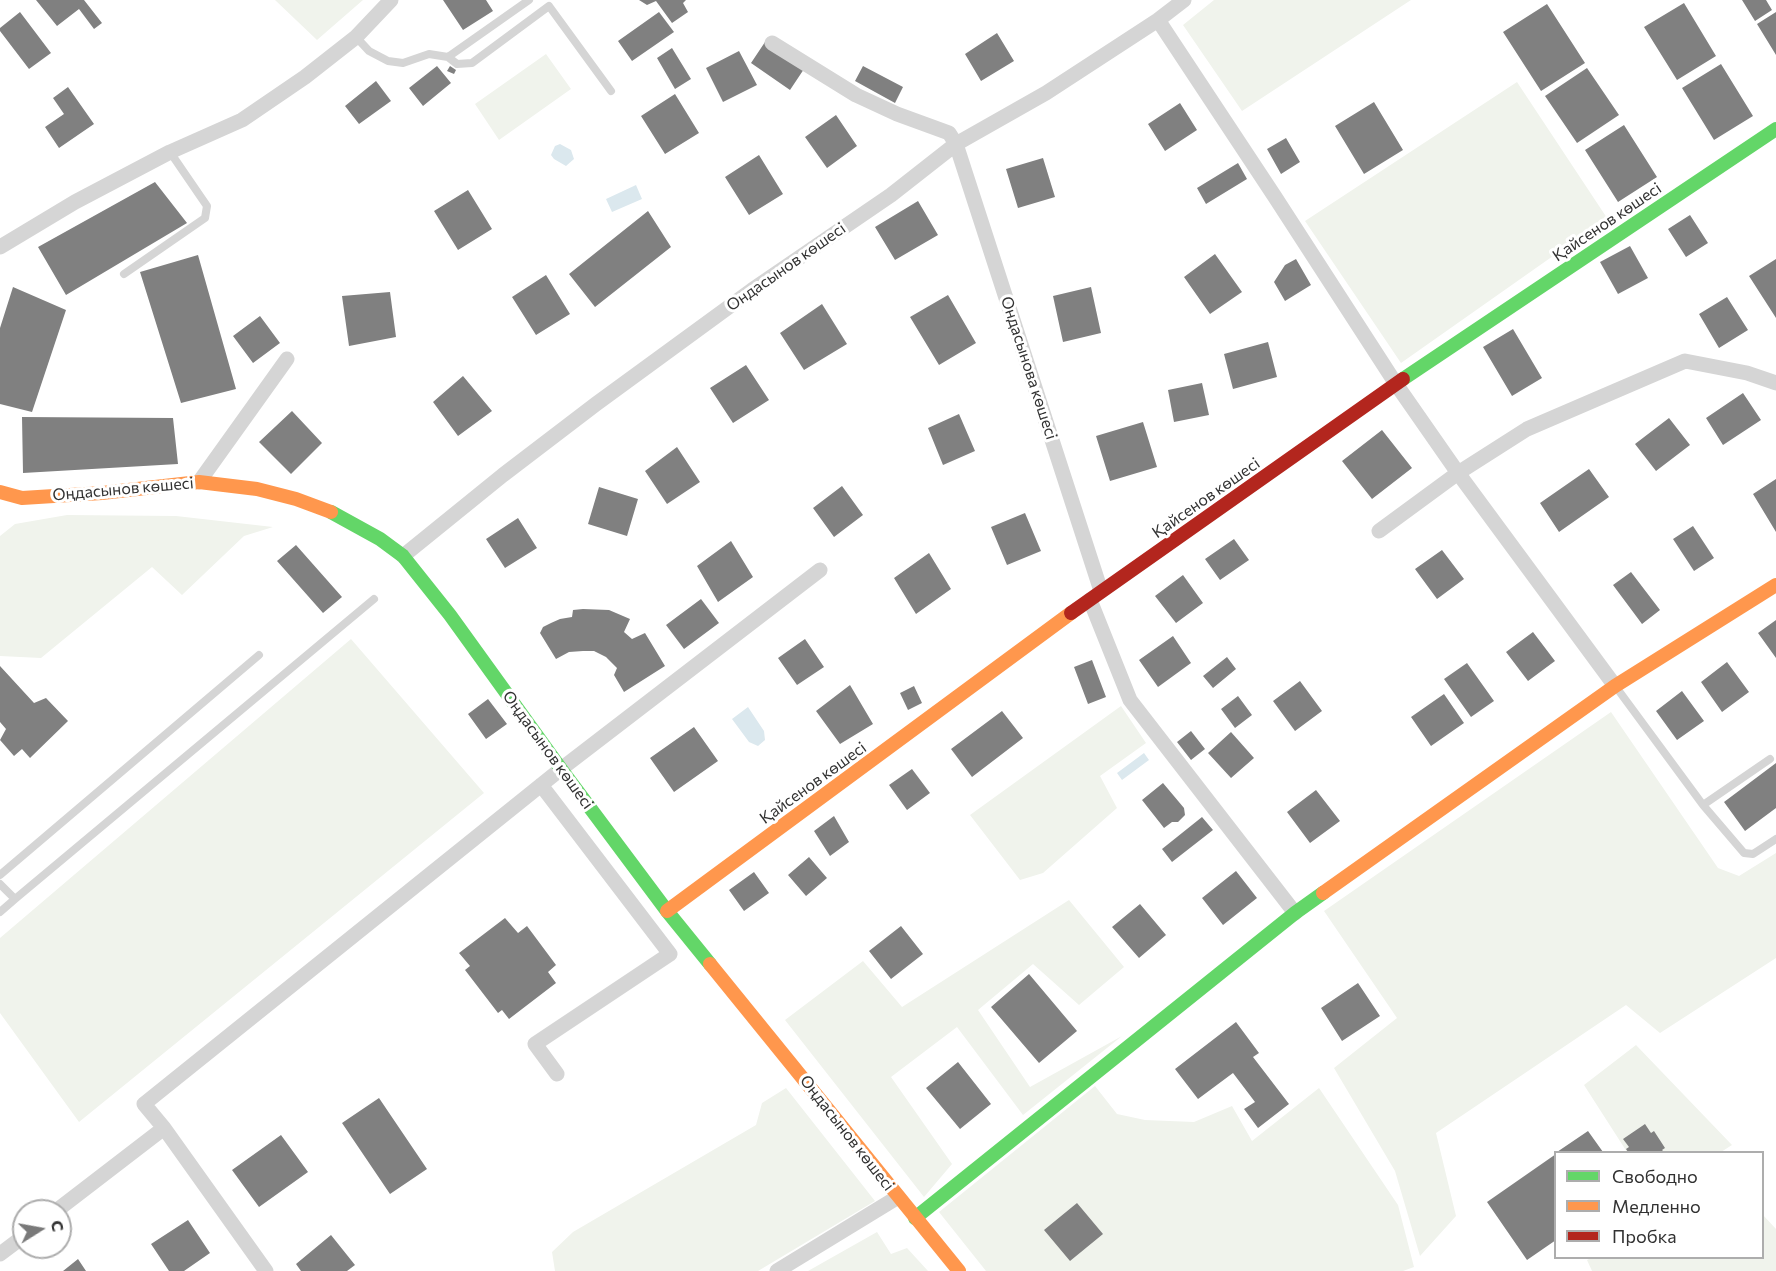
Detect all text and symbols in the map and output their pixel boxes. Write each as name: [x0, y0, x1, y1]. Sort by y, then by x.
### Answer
street label: Қайсенов көшесі: [1549, 179, 1665, 265]
street label: Ондасынов көшесі: [723, 219, 849, 315]
street label: Ондасынова көшесі: [997, 294, 1061, 442]
street label: Қайсенов көшесі: [1149, 454, 1263, 542]
street label: Оңдасынов көшесі: [52, 473, 194, 505]
street label: Оңдасынов көшесі: [499, 687, 597, 813]
street label: Қайсенов көшесі: [756, 738, 870, 828]
street label: Оңдасынов көшесі: [796, 1071, 898, 1195]
legend: [1554, 1151, 1764, 1259]
text: Свободно: [1612, 1165, 1698, 1187]
text: Медленно: [1612, 1195, 1701, 1217]
north arrow: [12, 1199, 72, 1259]
text: С: [48, 1219, 69, 1233]
text: Пробка: [1612, 1225, 1677, 1247]

